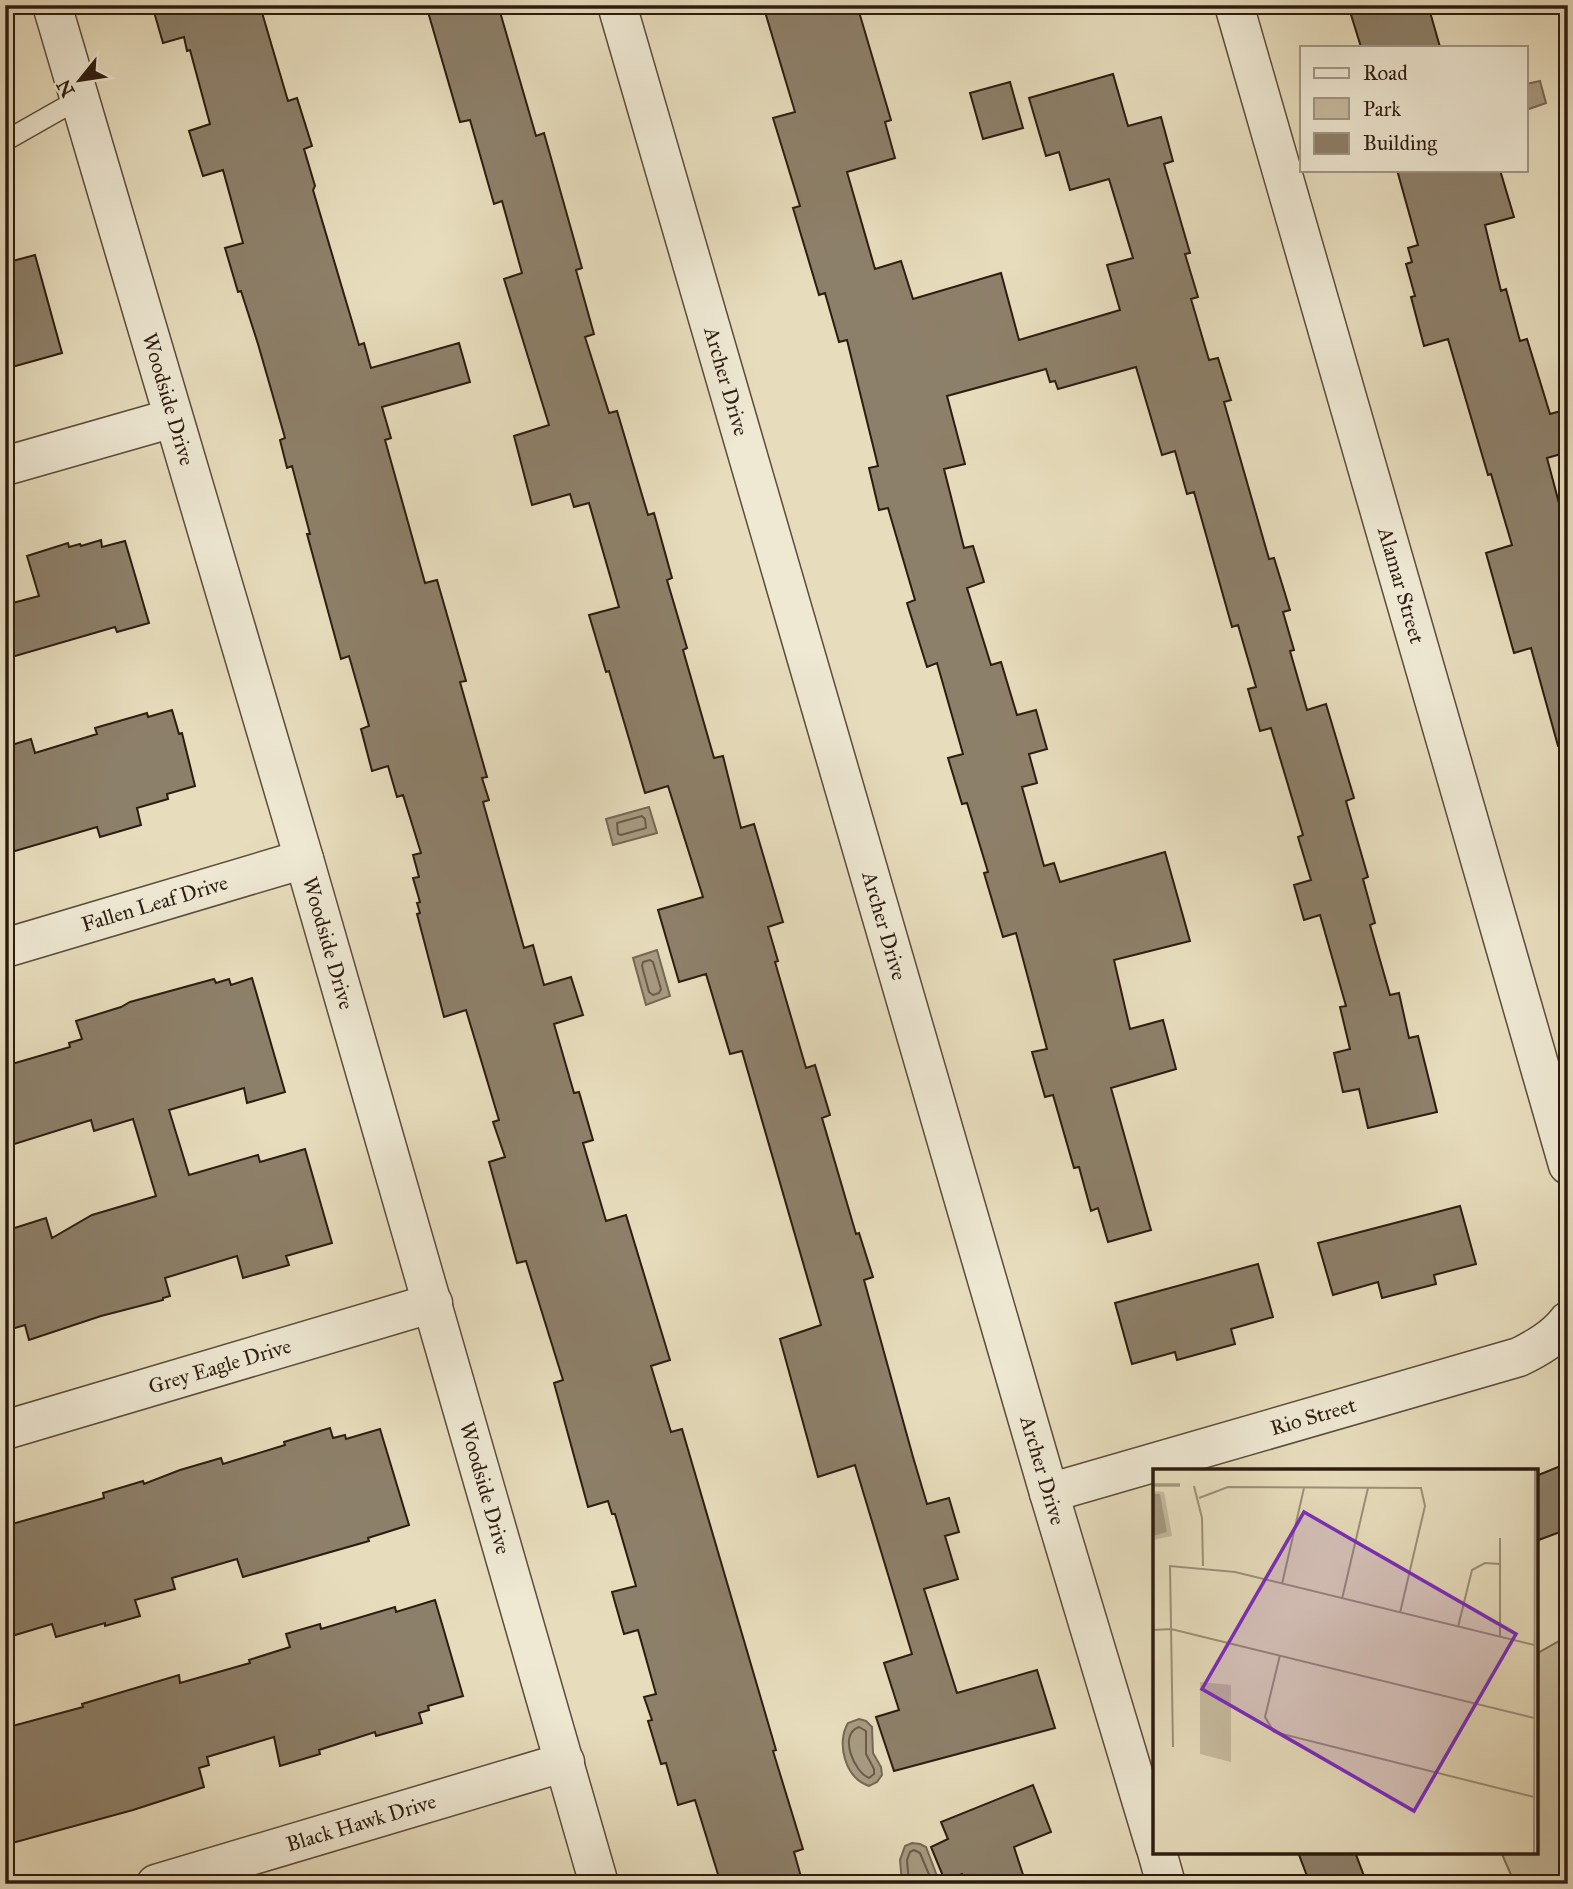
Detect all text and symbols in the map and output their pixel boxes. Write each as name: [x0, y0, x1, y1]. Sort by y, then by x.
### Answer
north arrow: [46, 46, 116, 116]
legend: [1300, 46, 1528, 172]
text: Road: [1363, 60, 1408, 86]
text: N: [52, 76, 80, 101]
text: Park: [1363, 96, 1401, 122]
text: Building: [1363, 130, 1437, 156]
street label: Archer Drive: [698, 323, 754, 439]
street label: Woodside Drive: [136, 330, 200, 469]
street label: Alamar Street: [1372, 523, 1430, 647]
street label: Archer Drive: [856, 868, 913, 984]
street label: Fallen Leaf Drive: [78, 869, 231, 938]
street label: Woodside Drive: [297, 874, 360, 1013]
street label: Grey Eagle Drive: [145, 1333, 294, 1400]
street label: Rio Street: [1267, 1392, 1360, 1441]
street label: Archer Drive: [1014, 1412, 1071, 1528]
street label: Woodside Drive: [454, 1419, 517, 1558]
inset map: [1153, 1469, 1538, 1854]
street label: Black Hawk Drive: [283, 1788, 439, 1857]

